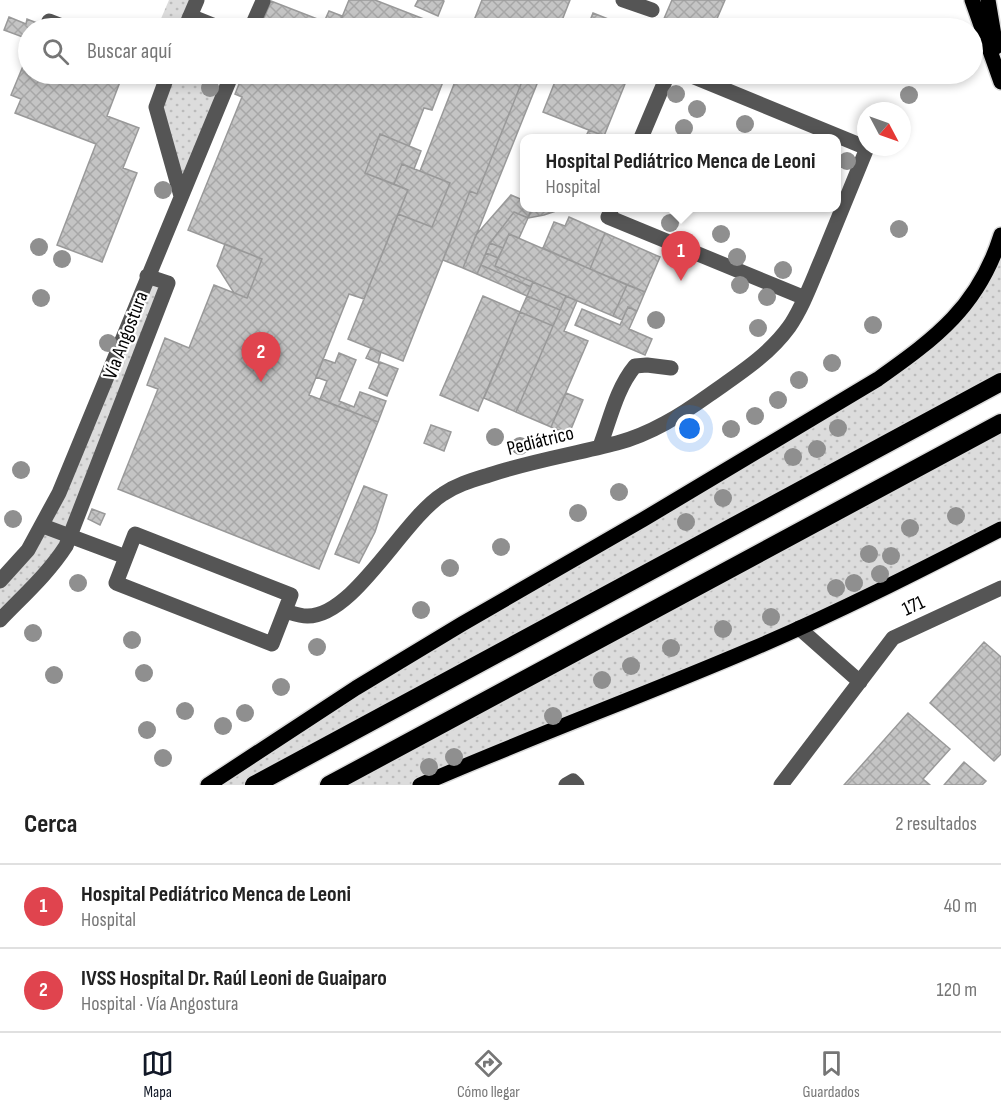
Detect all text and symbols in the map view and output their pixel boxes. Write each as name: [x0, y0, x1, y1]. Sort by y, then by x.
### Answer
search box: [18, 18, 983, 84]
icon: search: [39, 35, 72, 68]
text: Buscar aquí: [87, 38, 172, 65]
north arrow: [857, 102, 911, 156]
popup: [520, 134, 841, 212]
text: Hospital Pediátrico Menca de Leoni: [546, 148, 815, 175]
text: Hospital: [546, 175, 601, 199]
pin: 1: [662, 232, 700, 281]
street label: Vía Angostura: [98, 288, 154, 383]
pin: 2: [242, 332, 280, 382]
your location: [675, 414, 704, 443]
street label: Pediátrico: [504, 421, 576, 461]
street label: 171: [898, 590, 928, 621]
text: Cerca: [24, 809, 77, 840]
text: 2 resultados: [895, 812, 977, 836]
text: Hospital Pediátrico Menca de Leoni: [81, 881, 351, 908]
text: 1: [40, 894, 47, 918]
text: 40 m: [944, 894, 977, 918]
text: Hospital: [81, 908, 136, 932]
text: IVSS Hospital Dr. Raúl Leoni de Guaiparo: [81, 965, 387, 992]
text: 2: [39, 978, 48, 1002]
text: 120 m: [937, 978, 977, 1002]
text: Hospital · Vía Angostura: [81, 992, 238, 1016]
tab: Mapa: [141, 1047, 174, 1102]
tab: Cómo llegar: [457, 1047, 520, 1102]
tab: Guardados: [803, 1047, 860, 1102]

